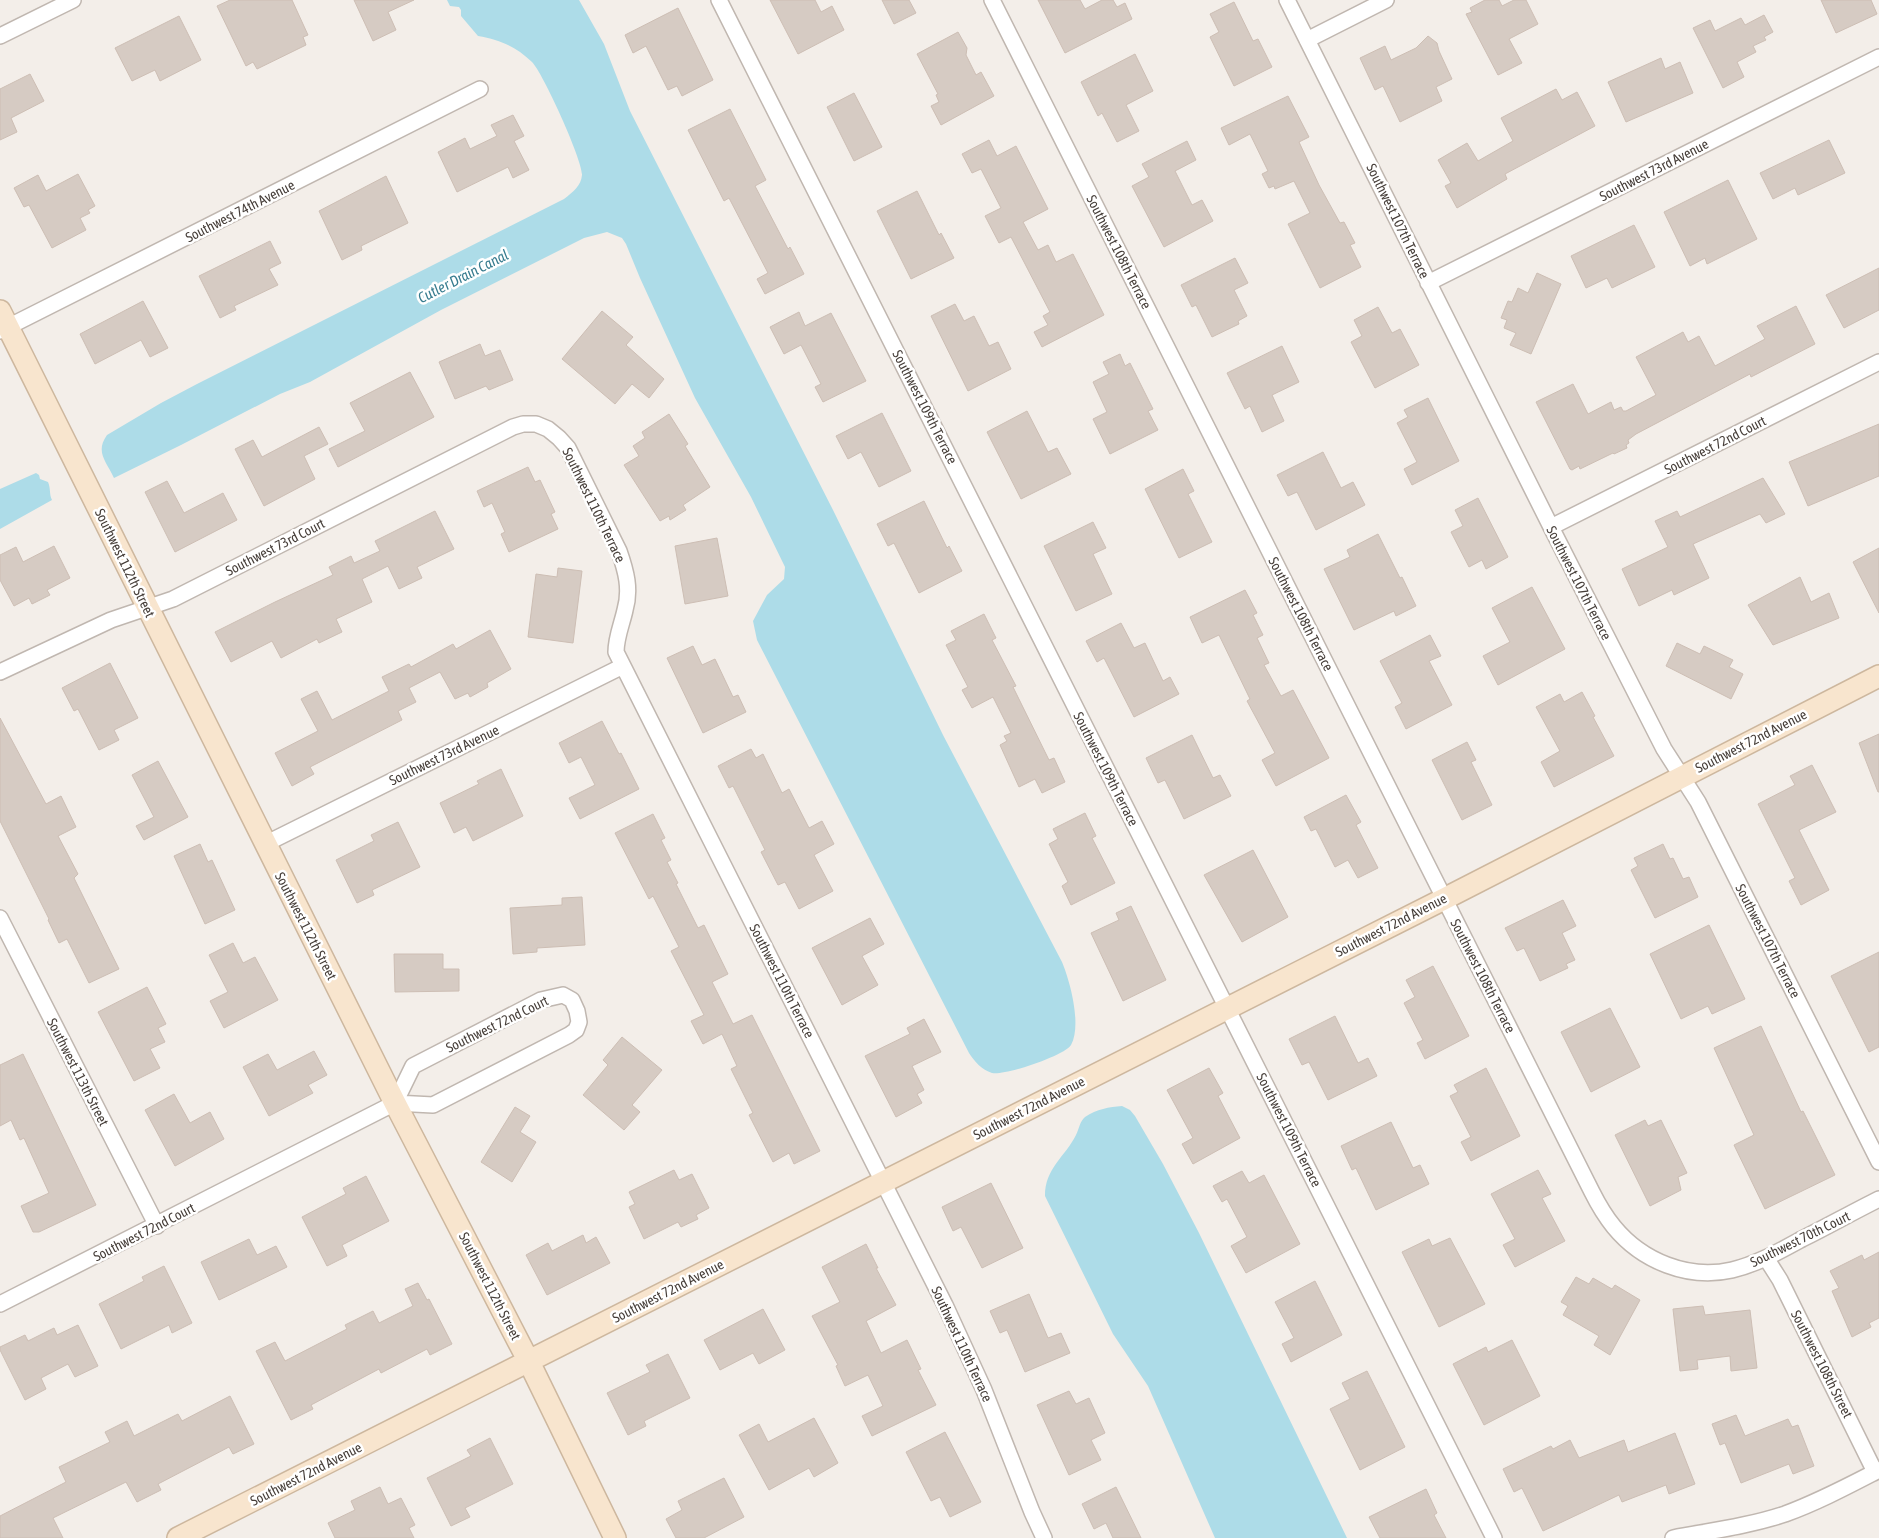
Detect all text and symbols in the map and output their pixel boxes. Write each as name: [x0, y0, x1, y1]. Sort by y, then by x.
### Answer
street label: Southwest 73rd Avenue: [1597, 136, 1711, 204]
street label: Southwest 107th Terrace: [1363, 161, 1433, 281]
street label: Southwest 74th Avenue: [183, 177, 297, 245]
street label: Southwest 108th Terrace: [1083, 192, 1155, 312]
water label: Cutler Drain Canal: [415, 246, 511, 306]
street label: Southwest 109th Terrace: [889, 347, 961, 467]
street label: Southwest 72nd Court: [1662, 413, 1768, 477]
street label: Southwest 110th Terrace: [559, 445, 629, 565]
street label: Southwest 112th Street: [92, 506, 158, 620]
street label: Southwest 73rd Court: [223, 515, 327, 579]
street label: Southwest 107th Terrace: [1543, 523, 1615, 643]
street label: Southwest 108th Terrace: [1265, 554, 1337, 674]
street label: Southwest 72nd Avenue: [1693, 706, 1809, 776]
street label: Southwest 109th Terrace: [1070, 709, 1142, 829]
street label: Southwest 73rd Avenue: [387, 721, 501, 789]
street label: Southwest 112th Street: [272, 869, 340, 983]
street label: Southwest 107th Terrace: [1732, 881, 1804, 1001]
street label: Southwest 72nd Avenue: [1333, 890, 1449, 960]
street label: Southwest 108th Terrace: [1447, 916, 1519, 1036]
street label: Southwest 110th Terrace: [746, 921, 818, 1041]
street label: Southwest 72nd Court: [443, 992, 551, 1056]
street label: Southwest 113th Street: [44, 1015, 112, 1129]
street label: Southwest 109th Terrace: [1253, 1070, 1325, 1190]
street label: Southwest 72nd Avenue: [971, 1073, 1087, 1143]
street label: Southwest 72nd Court: [91, 1200, 197, 1264]
street label: Southwest 70th Court: [1747, 1208, 1853, 1270]
street label: Southwest 112th Street: [456, 1229, 524, 1343]
street label: Southwest 72nd Avenue: [610, 1256, 726, 1326]
street label: Southwest 110th Terrace: [928, 1284, 996, 1404]
street label: Southwest 108th Street: [1788, 1307, 1856, 1421]
street label: Southwest 72nd Avenue: [248, 1439, 364, 1509]

